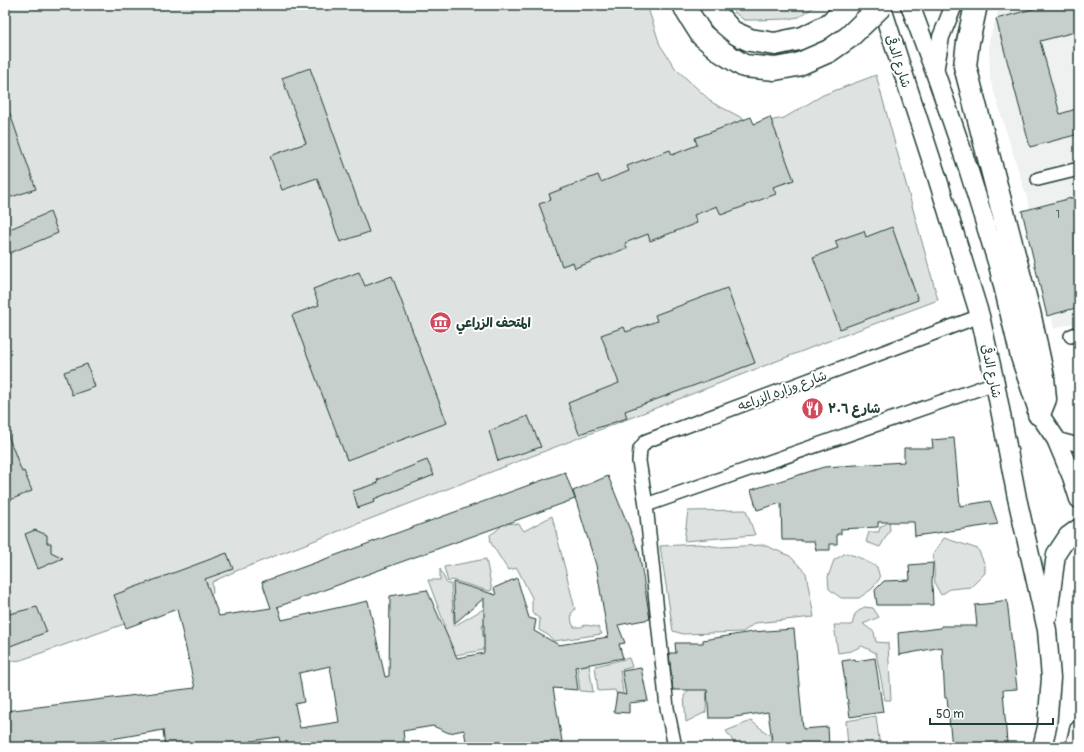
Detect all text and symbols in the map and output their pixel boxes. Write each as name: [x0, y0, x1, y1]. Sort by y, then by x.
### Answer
street label: شارع الدقى: [881, 32, 915, 90]
house number: 1: [1056, 208, 1060, 221]
museum icon: المتحف الزراعي: [428, 309, 454, 335]
place label: المتحف الزراعي: [456, 315, 531, 335]
street label: شارع الدقى: [977, 342, 1006, 400]
street label: شارع وزاره الزراعه: [736, 367, 829, 415]
restaurant icon: شارع ٣٠٦: [800, 395, 826, 421]
place label: شارع ٣٠٦: [828, 401, 881, 418]
scale bar: [930, 700, 1053, 726]
text: 50 m: [936, 707, 964, 722]

